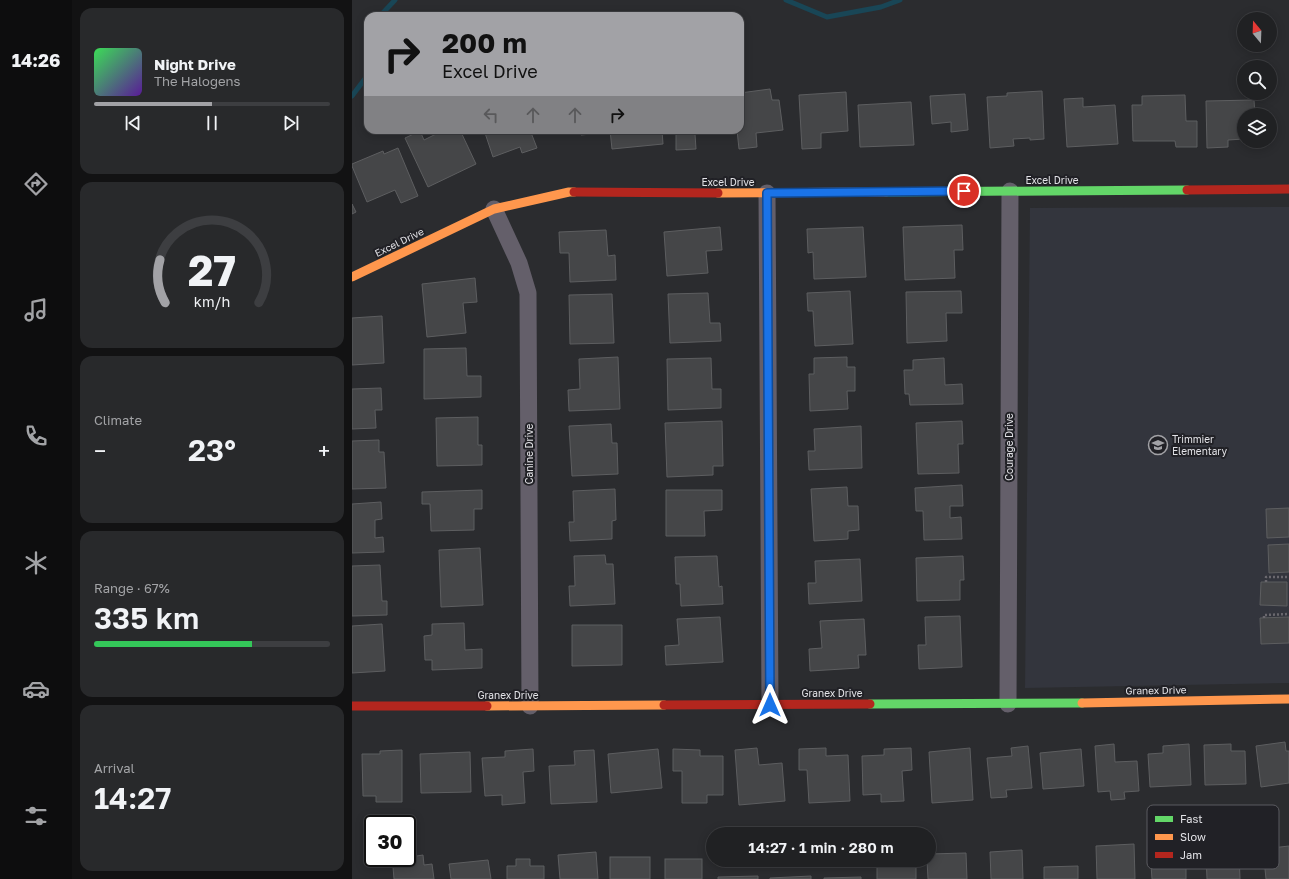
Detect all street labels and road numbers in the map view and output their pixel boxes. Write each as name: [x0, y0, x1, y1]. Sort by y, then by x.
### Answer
street label: Excel Drive: [1025, 174, 1079, 186]
street label: Excel Drive: [701, 176, 755, 188]
street label: Excel Drive: [372, 225, 426, 259]
street label: Courage Drive: [1003, 413, 1015, 481]
street label: Canine Drive: [523, 424, 535, 484]
street label: Granex Drive: [1125, 683, 1187, 697]
street label: Granex Drive: [801, 687, 863, 699]
street label: Granex Drive: [477, 689, 539, 701]

